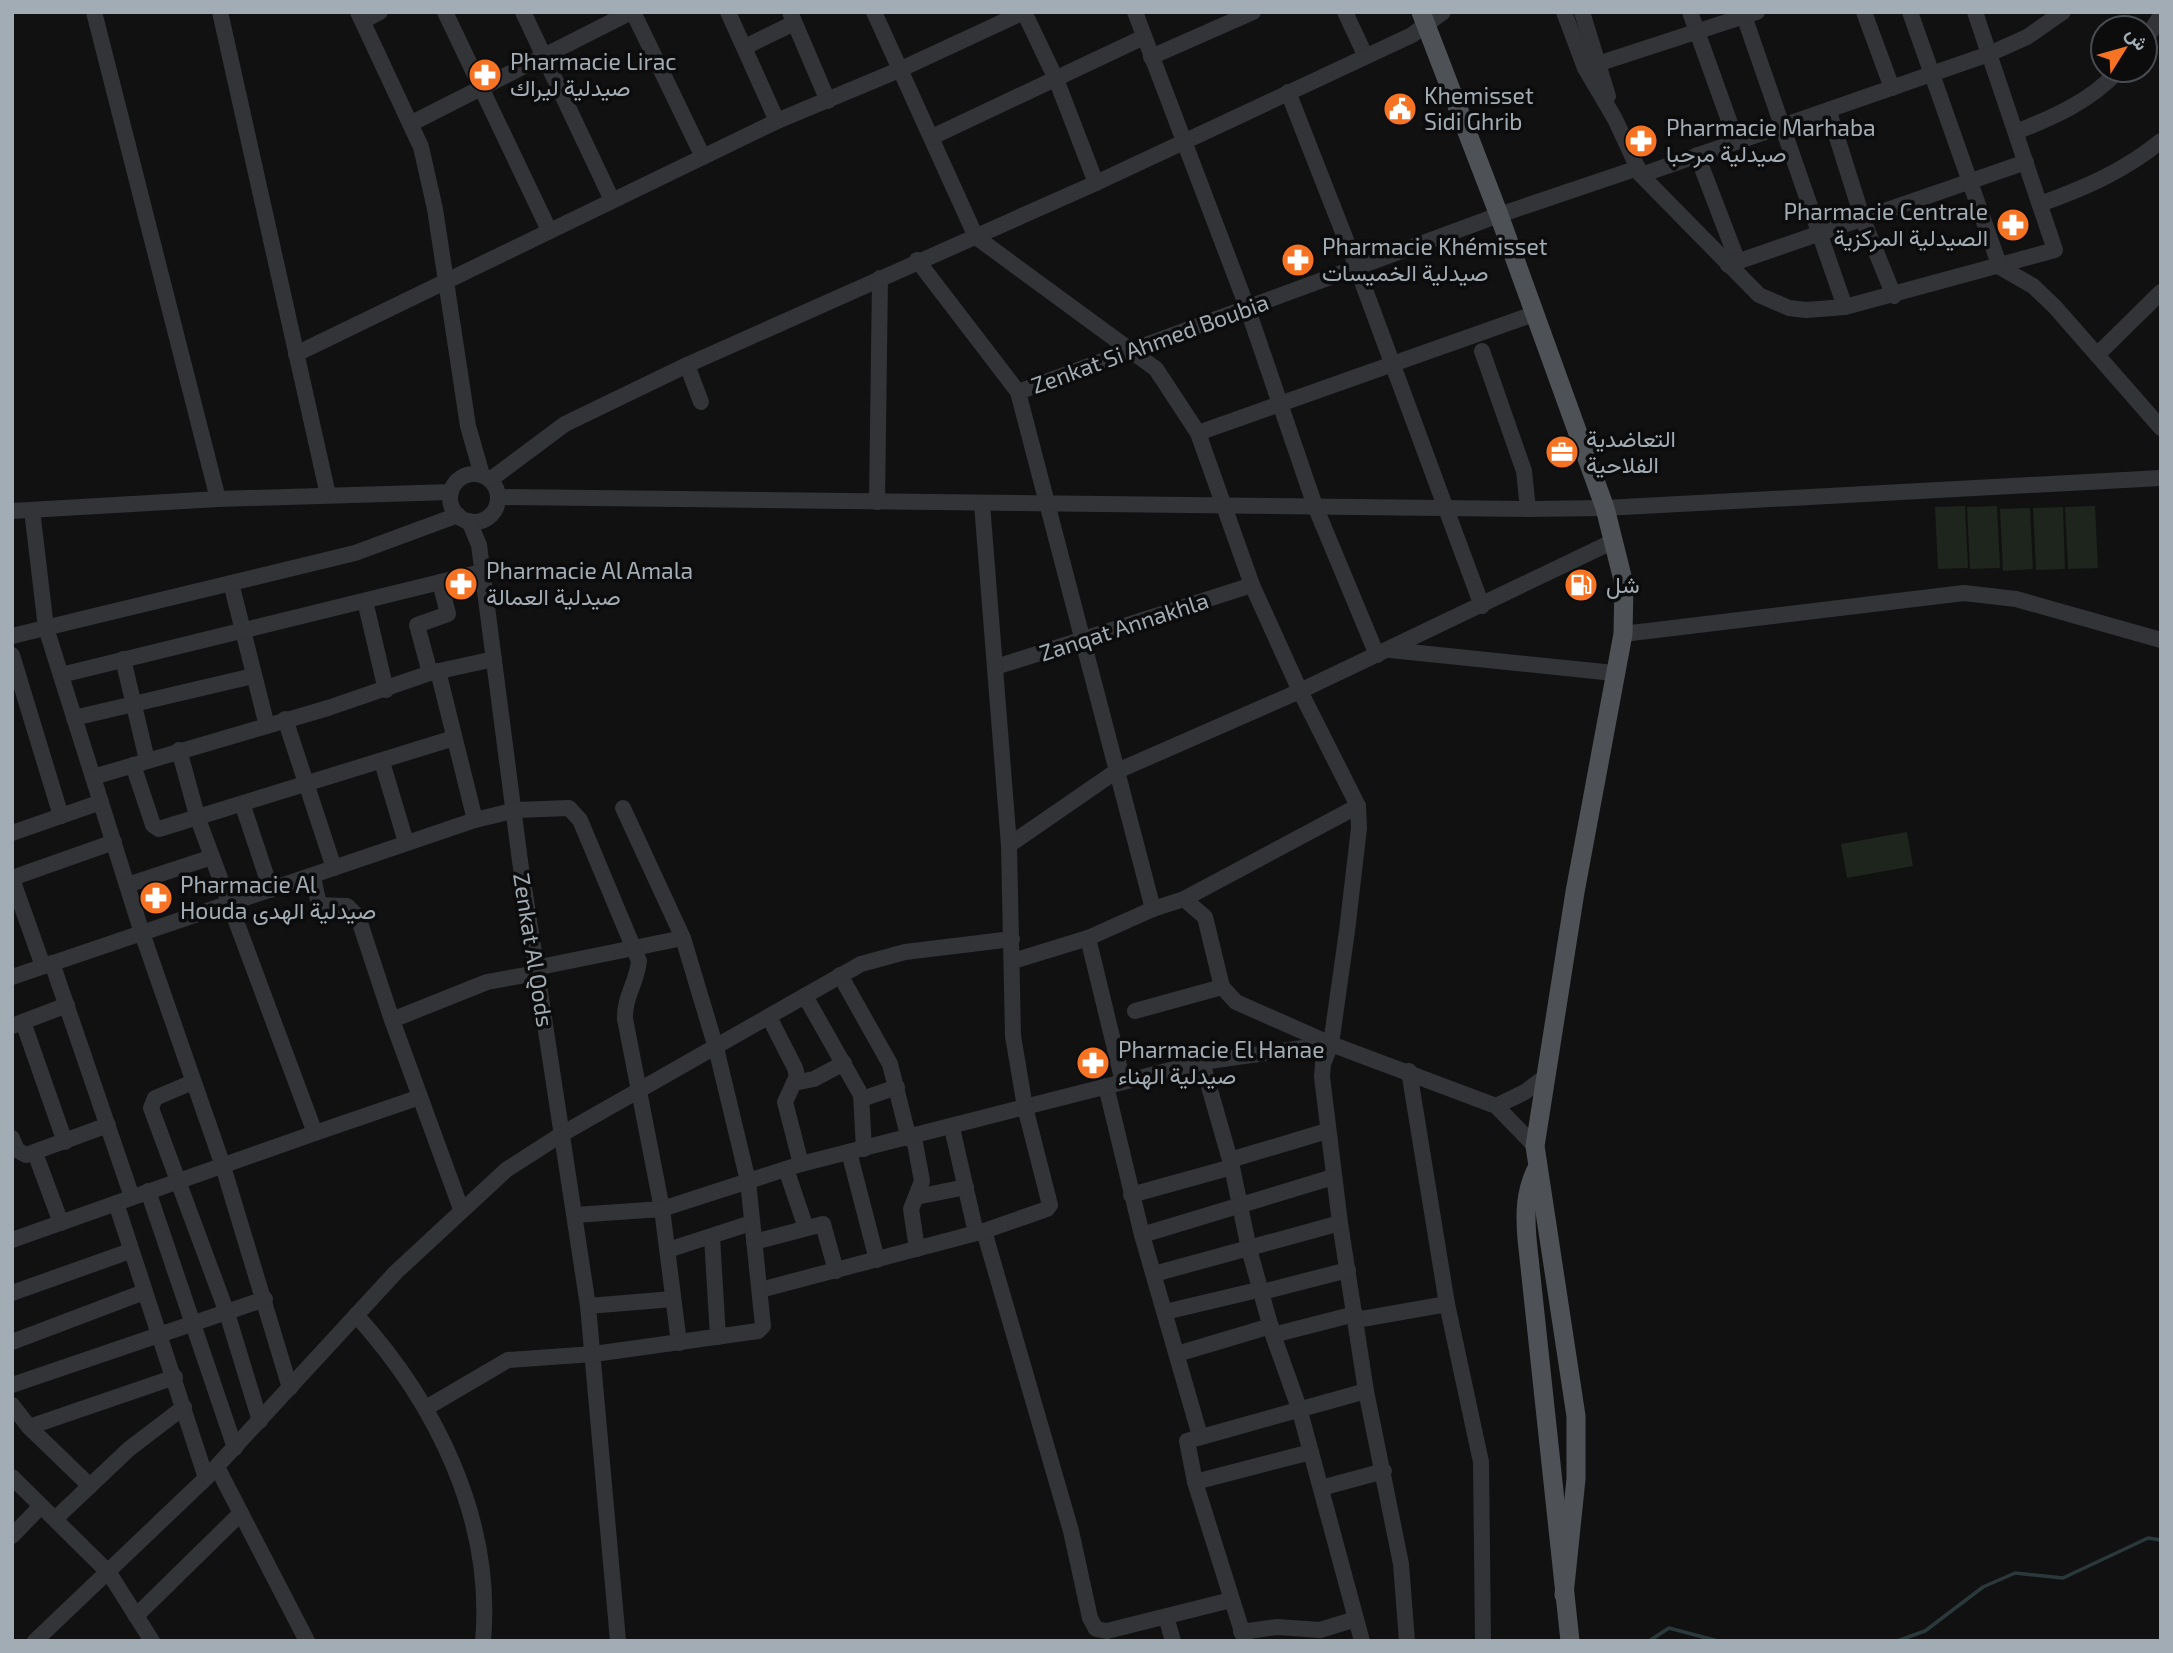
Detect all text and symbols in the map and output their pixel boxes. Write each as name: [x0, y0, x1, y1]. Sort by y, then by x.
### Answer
north arrow: [2089, 14, 2159, 84]
text: ش: [2121, 22, 2154, 55]
place label: Pharmacie Lirac صيدلية ليراك: [510, 47, 677, 103]
pharmacy icon: Pharmacie Lirac صيدلية ليراك: [466, 56, 504, 94]
place label: Khemisset Sidi Ghrib: [1424, 81, 1534, 135]
public building icon: Khemisset Sidi Ghrib: [1381, 90, 1419, 128]
place label: Pharmacie Marhaba صيدلية مرحبا: [1666, 113, 1876, 169]
pharmacy icon: Pharmacie Marhaba صيدلية مرحبا: [1622, 122, 1660, 160]
place label: Pharmacie Centrale الصيدلية المركزية: [1783, 197, 1988, 253]
pharmacy icon: Pharmacie Centrale الصيدلية المركزية: [1994, 206, 2032, 244]
place label: Pharmacie Khémisset صيدلية الخميسات: [1322, 232, 1548, 286]
pharmacy icon: Pharmacie Khémisset صيدلية الخميسات: [1279, 241, 1317, 279]
street label: Zenkat Si Ahmed Boubia: [1027, 287, 1272, 399]
place label: التعاضدية الفلاحية: [1586, 424, 1676, 478]
office icon: التعاضدية الفلاحية: [1543, 433, 1581, 471]
place label: Pharmacie Al Amala صيدلية العمالة: [486, 556, 693, 610]
pharmacy icon: Pharmacie Al Amala صيدلية العمالة: [442, 565, 480, 603]
fuel station icon: شل: [1562, 566, 1600, 604]
place label: شل: [1606, 570, 1640, 599]
street label: Zanqat Annakhla: [1036, 585, 1212, 667]
place label: Pharmacie Al Houda صيدلية الهدى: [180, 870, 376, 926]
street label: Zenkat Al Qods: [508, 871, 560, 1029]
pharmacy icon: Pharmacie Al Houda صيدلية الهدى: [137, 879, 175, 917]
place label: Pharmacie El Hanae صيدلية الهناء: [1118, 1035, 1325, 1091]
pharmacy icon: Pharmacie El Hanae صيدلية الهناء: [1074, 1044, 1112, 1082]

